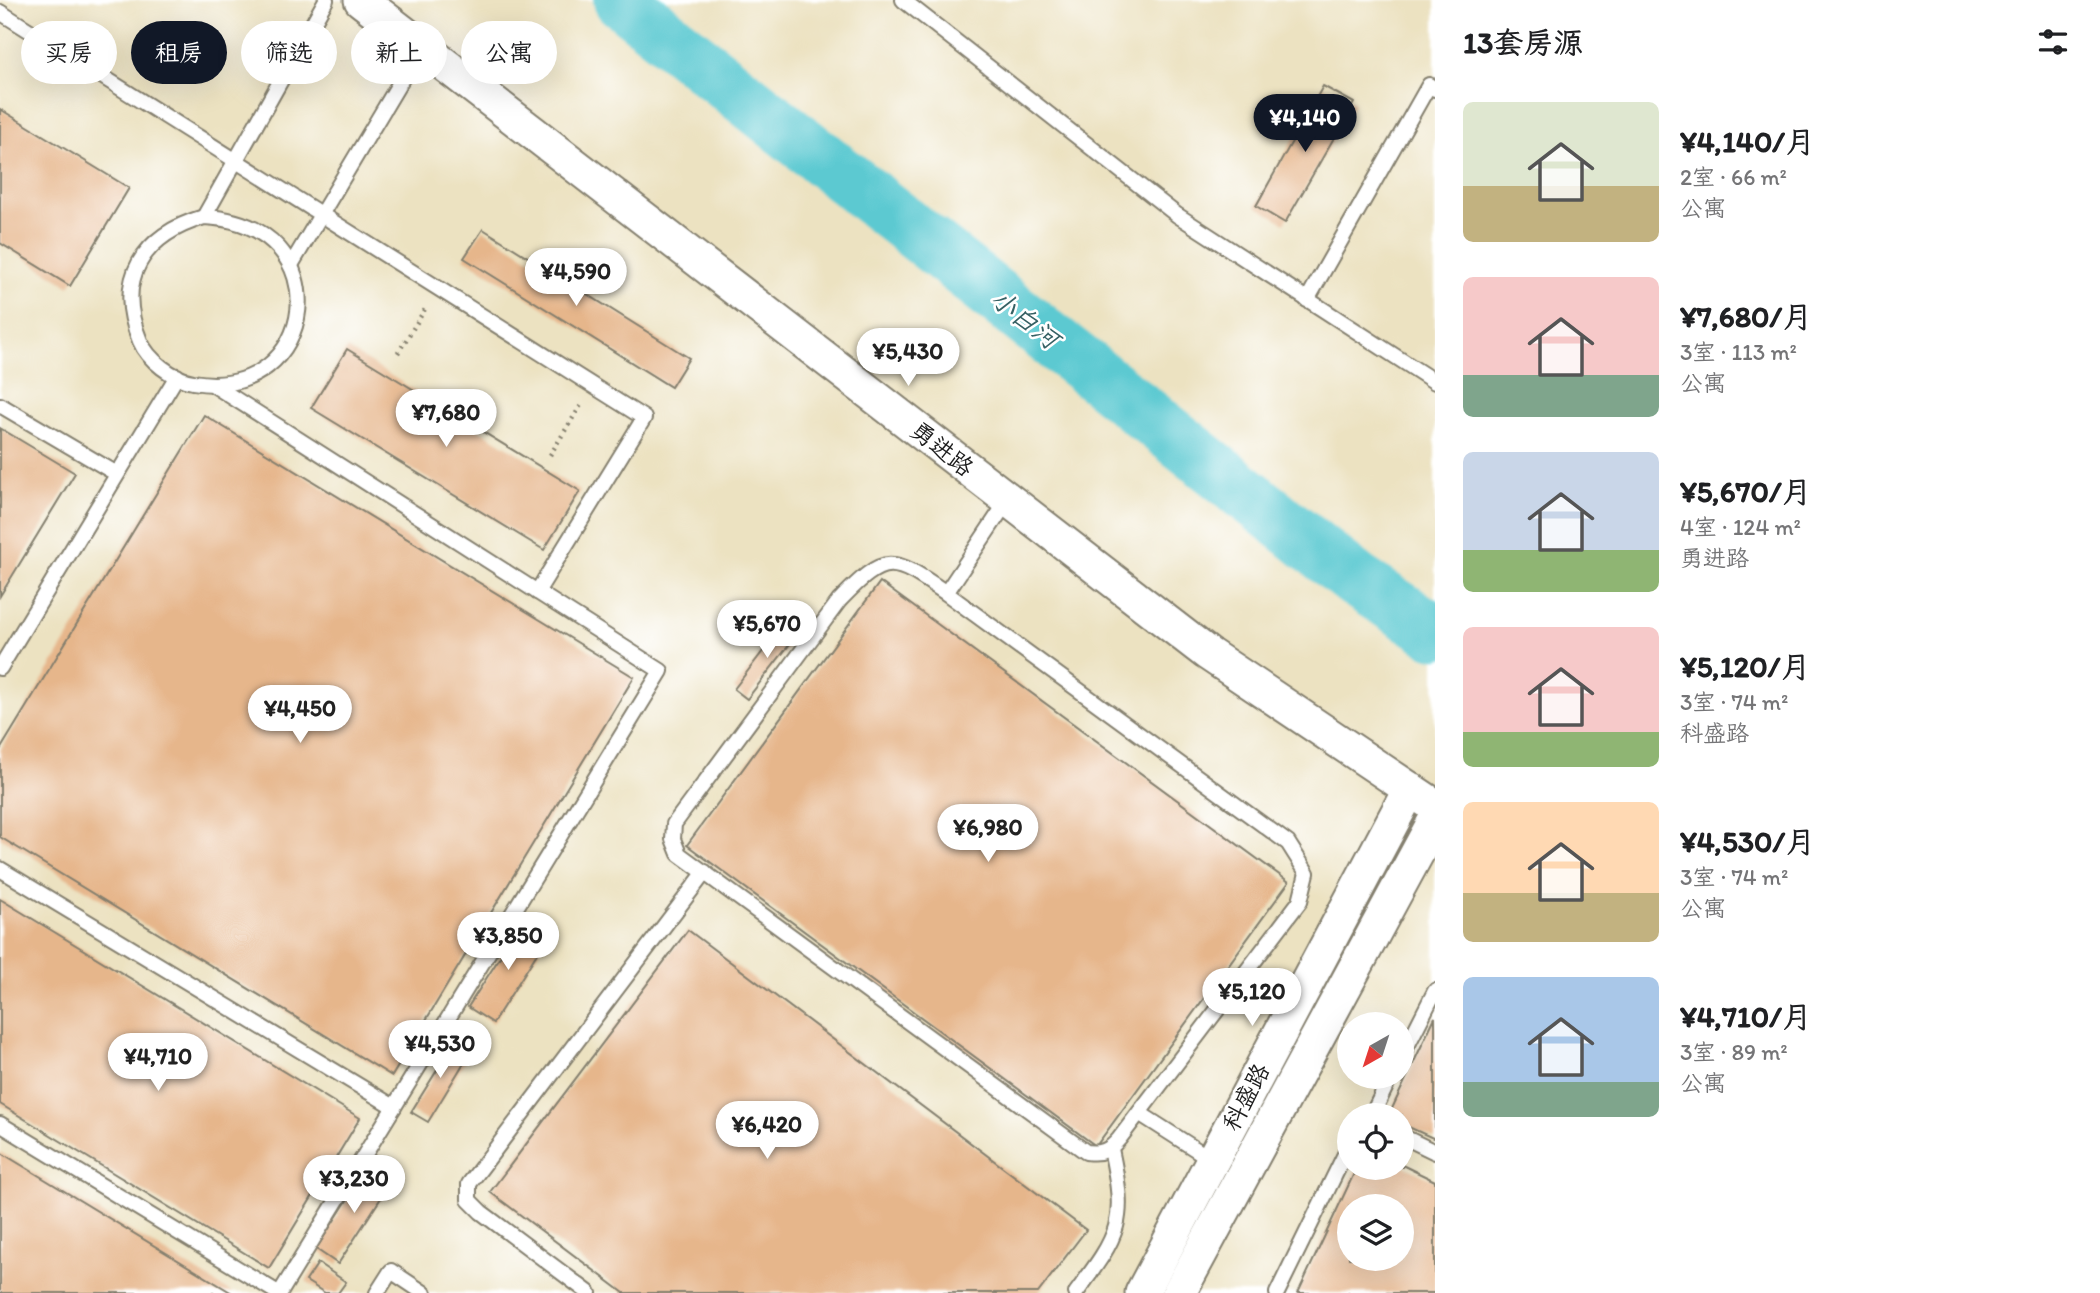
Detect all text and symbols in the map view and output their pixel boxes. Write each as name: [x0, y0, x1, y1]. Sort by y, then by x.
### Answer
chip: 买房: [21, 21, 117, 84]
chip: 租房: [131, 21, 227, 84]
chip: 筛选: [241, 21, 337, 84]
chip: 新上: [351, 21, 447, 84]
chip: 公寓: [461, 21, 557, 84]
icon: filters: [2034, 23, 2072, 61]
text: 13套房源: [1463, 24, 1583, 61]
pin: ¥4,140: [1248, 94, 1362, 154]
text: ¥4,140: [1270, 103, 1340, 131]
text: ¥4,140/月: [1680, 123, 1815, 160]
icon: home: [1519, 130, 1603, 214]
text: 2室 · 66 m²: [1680, 163, 1787, 191]
text: 公寓: [1680, 194, 1726, 222]
pin: ¥4,590: [519, 248, 633, 308]
text: ¥4,590: [541, 257, 611, 285]
water label: 小白河: [984, 282, 1069, 358]
text: ¥7,680/月: [1680, 298, 1812, 335]
icon: home: [1519, 305, 1603, 389]
pin: ¥5,430: [851, 328, 965, 388]
text: ¥5,430: [873, 337, 943, 365]
text: 3室 · 113 m²: [1680, 338, 1797, 366]
text: 公寓: [1680, 369, 1726, 397]
pin: ¥7,680: [389, 390, 503, 449]
text: ¥7,680: [412, 398, 480, 426]
street label: 勇进路: [905, 415, 980, 482]
text: ¥5,670/月: [1680, 473, 1812, 510]
icon: home: [1519, 480, 1603, 564]
text: 4室 · 124 m²: [1680, 513, 1801, 541]
text: 勇进路: [1680, 544, 1749, 572]
pin: ¥5,670: [710, 600, 824, 660]
text: ¥5,670: [733, 609, 801, 637]
text: ¥5,120/月: [1680, 648, 1810, 685]
icon: home: [1519, 655, 1603, 739]
pin: ¥4,450: [243, 686, 357, 745]
text: 3室 · 74 m²: [1680, 688, 1788, 716]
text: ¥4,450: [264, 694, 336, 722]
text: 科盛路: [1680, 719, 1749, 747]
pin: ¥6,980: [931, 804, 1045, 864]
text: ¥6,980: [953, 813, 1023, 841]
text: ¥4,530/月: [1680, 823, 1815, 860]
icon: home: [1519, 830, 1603, 914]
text: 3室 · 74 m²: [1680, 863, 1788, 891]
text: 公寓: [1680, 894, 1726, 922]
pin: ¥3,850: [451, 912, 565, 972]
text: ¥3,850: [473, 921, 543, 949]
pin: ¥5,120: [1195, 968, 1309, 1028]
text: ¥5,120: [1218, 977, 1286, 1005]
text: ¥4,710/月: [1680, 998, 1812, 1035]
icon: home: [1519, 1005, 1603, 1089]
north arrow: [1337, 1012, 1414, 1088]
map controls: [1337, 1012, 1414, 1271]
pin: ¥4,530: [383, 1020, 497, 1080]
text: ¥4,530: [405, 1029, 475, 1057]
pin: ¥4,710: [101, 1034, 215, 1093]
text: 3室 · 89 m²: [1680, 1038, 1788, 1066]
text: ¥4,710: [124, 1042, 192, 1070]
street label: 科盛路: [1216, 1058, 1275, 1135]
text: 公寓: [1680, 1069, 1726, 1097]
pin: ¥6,420: [710, 1102, 824, 1161]
button: locate: [1337, 1103, 1414, 1180]
text: ¥6,420: [732, 1110, 802, 1138]
pin: ¥3,230: [297, 1156, 411, 1215]
text: ¥3,230: [319, 1164, 389, 1192]
button: layers: [1337, 1194, 1414, 1271]

